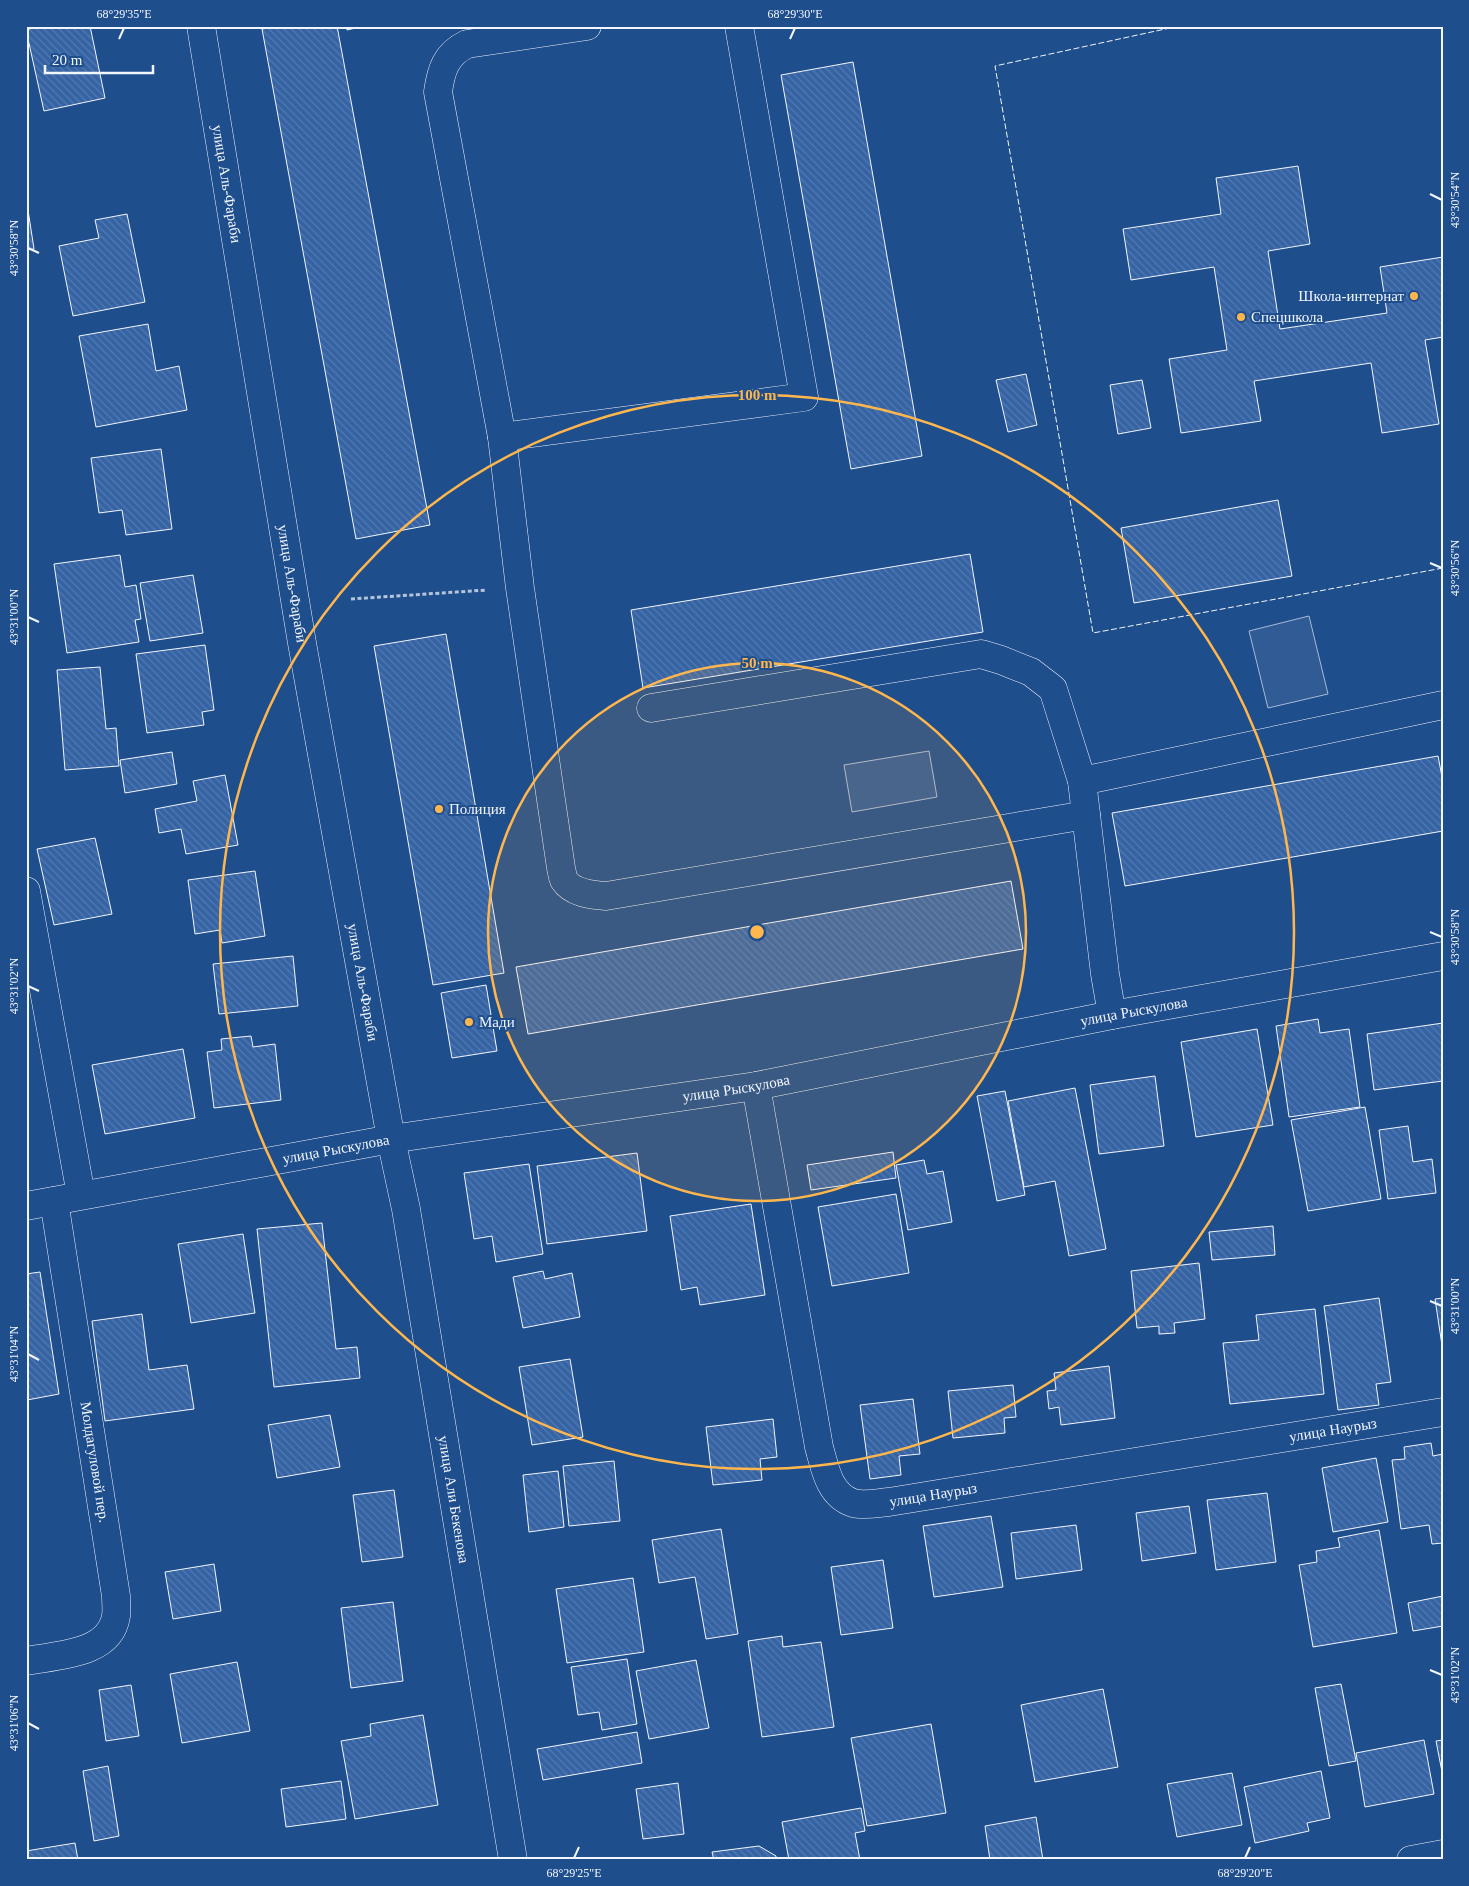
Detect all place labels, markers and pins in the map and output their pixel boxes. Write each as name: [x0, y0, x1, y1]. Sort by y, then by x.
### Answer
place label: Школа-интернат: [1298, 288, 1404, 304]
marker: Школа-интернат: [1408, 290, 1420, 302]
place label: Спецшкола: [1251, 309, 1324, 325]
marker: Спецшкола: [1235, 311, 1247, 323]
place label: Полиция: [449, 801, 506, 817]
marker: Полиция: [433, 803, 445, 815]
centre of rings: [748, 923, 766, 941]
place label: Мади: [479, 1014, 515, 1030]
marker: Мади: [463, 1016, 475, 1028]

